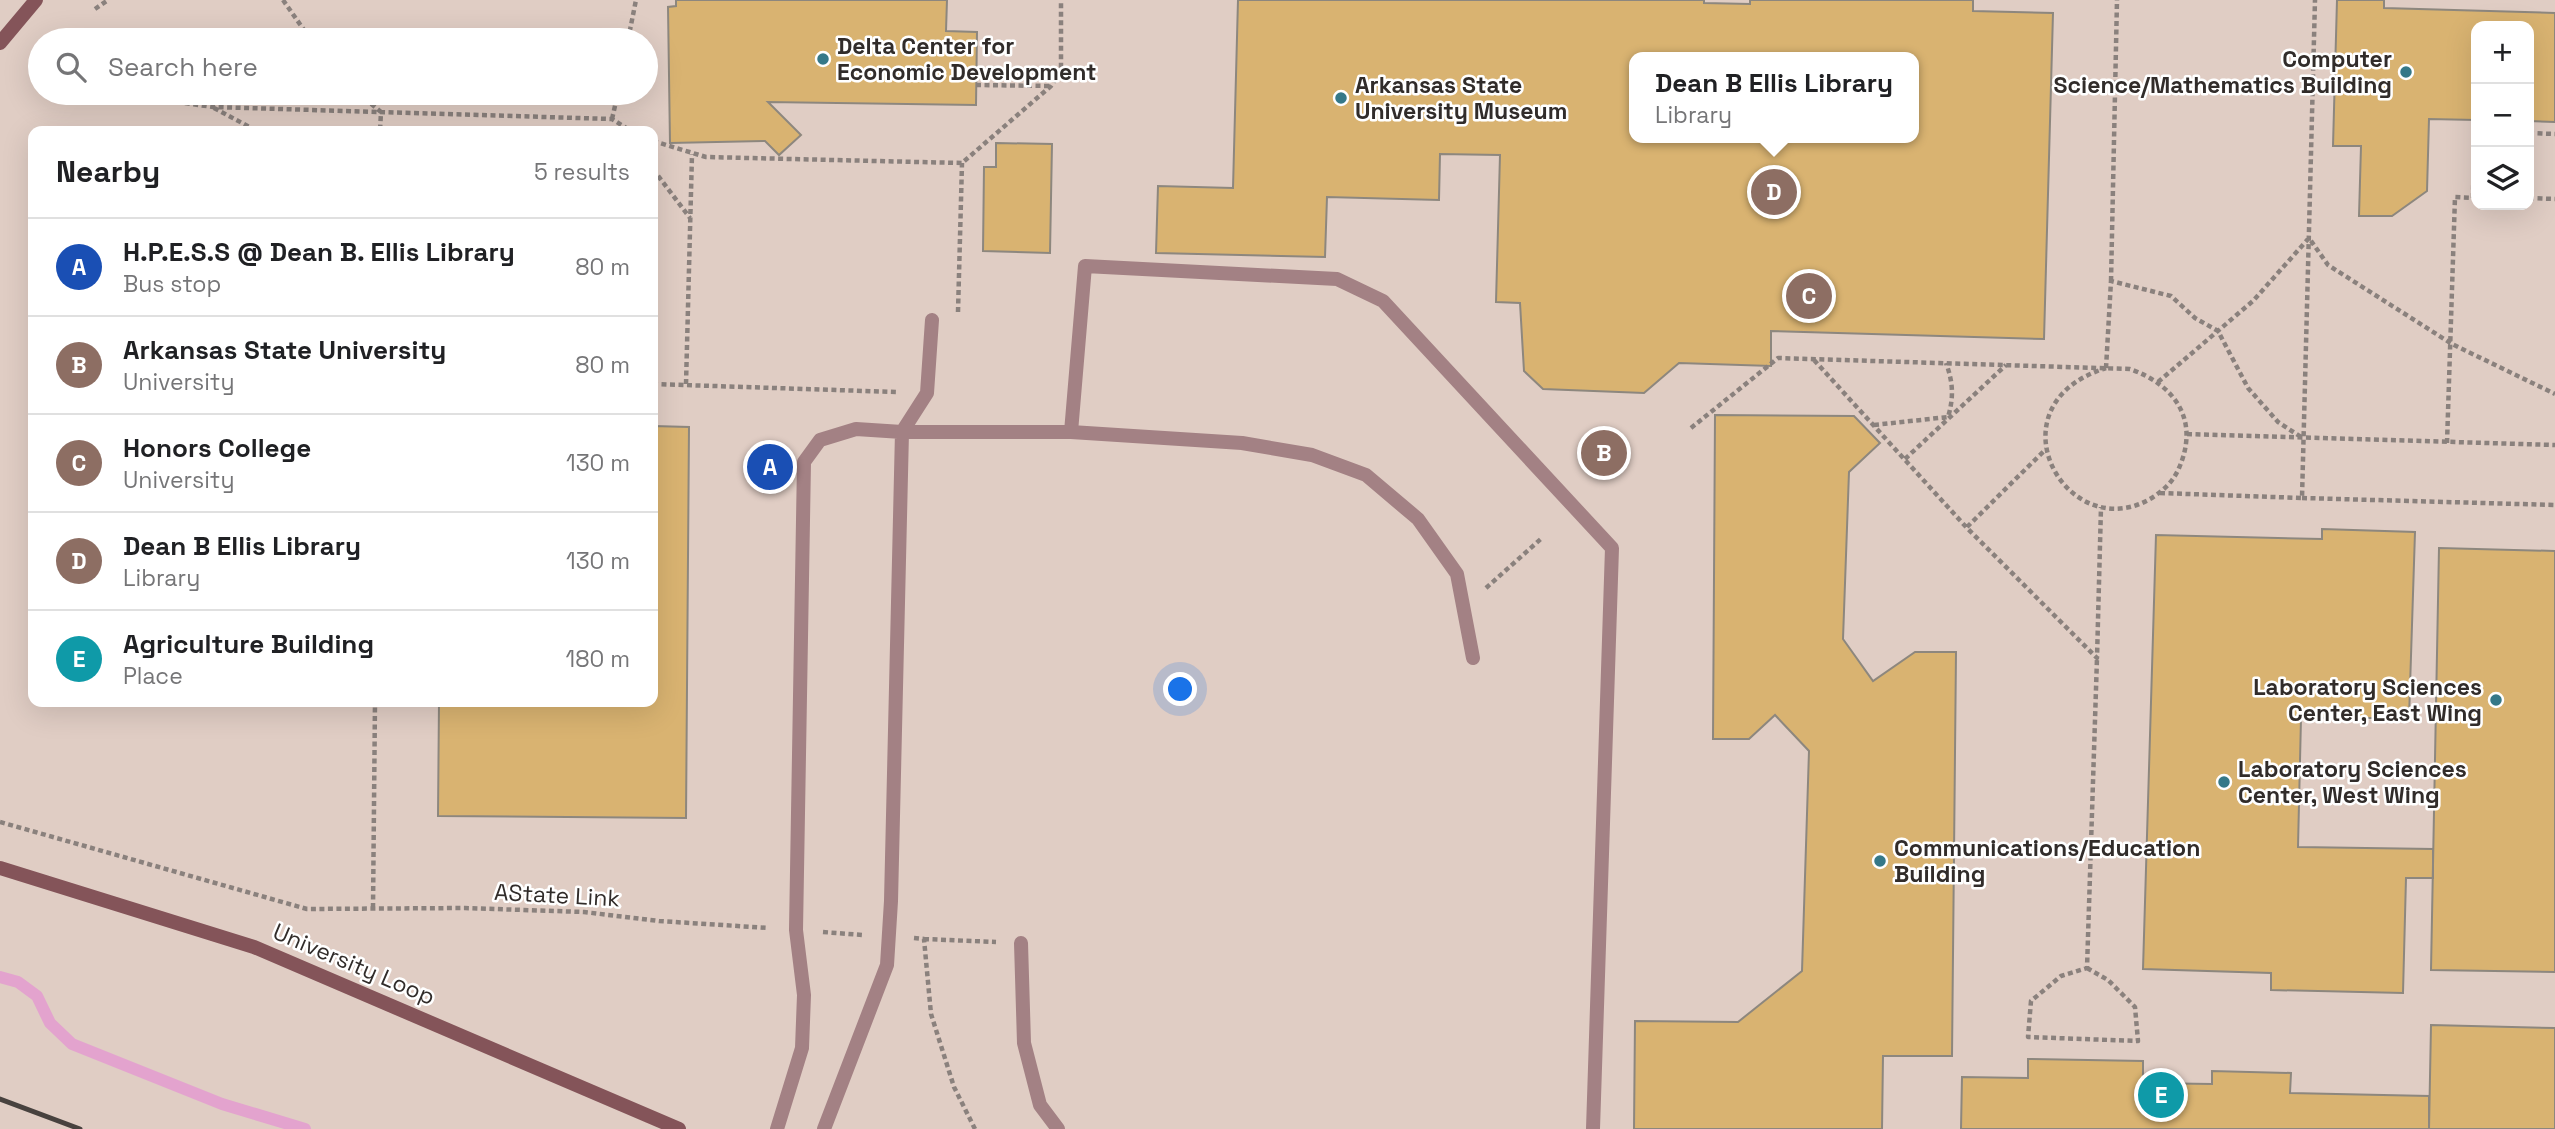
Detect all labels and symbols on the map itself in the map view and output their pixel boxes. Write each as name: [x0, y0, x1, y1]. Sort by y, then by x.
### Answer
place label: Delta Center for Economic Development: [837, 31, 1097, 87]
place label: Computer Science/Mathematics Building: [2054, 44, 2392, 100]
marker: Delta Center for Economic Development: [815, 51, 831, 67]
marker: Computer Science/Mathematics Building: [2398, 64, 2414, 80]
place label: Arkansas State University Museum: [1355, 70, 1567, 126]
marker: Arkansas State University Museum: [1333, 90, 1349, 106]
pin: D: [1751, 166, 1797, 218]
pin: C: [1786, 270, 1832, 322]
pin: B: [1581, 427, 1627, 479]
pin: A: [747, 441, 793, 493]
your location: [1163, 672, 1197, 706]
place label: Laboratory Sciences Center, East Wing: [2253, 672, 2482, 728]
marker: Laboratory Sciences Center, East Wing: [2488, 692, 2504, 708]
place label: Laboratory Sciences Center, West Wing: [2238, 754, 2467, 810]
marker: Laboratory Sciences Center, West Wing: [2216, 774, 2232, 790]
place label: Communications/Education Building: [1894, 833, 2200, 889]
marker: Communications/Education Building: [1872, 853, 1888, 869]
street label: AState Link: [493, 877, 621, 913]
street label: University Loop: [268, 916, 440, 1012]
pin: E: [2138, 1069, 2184, 1121]

